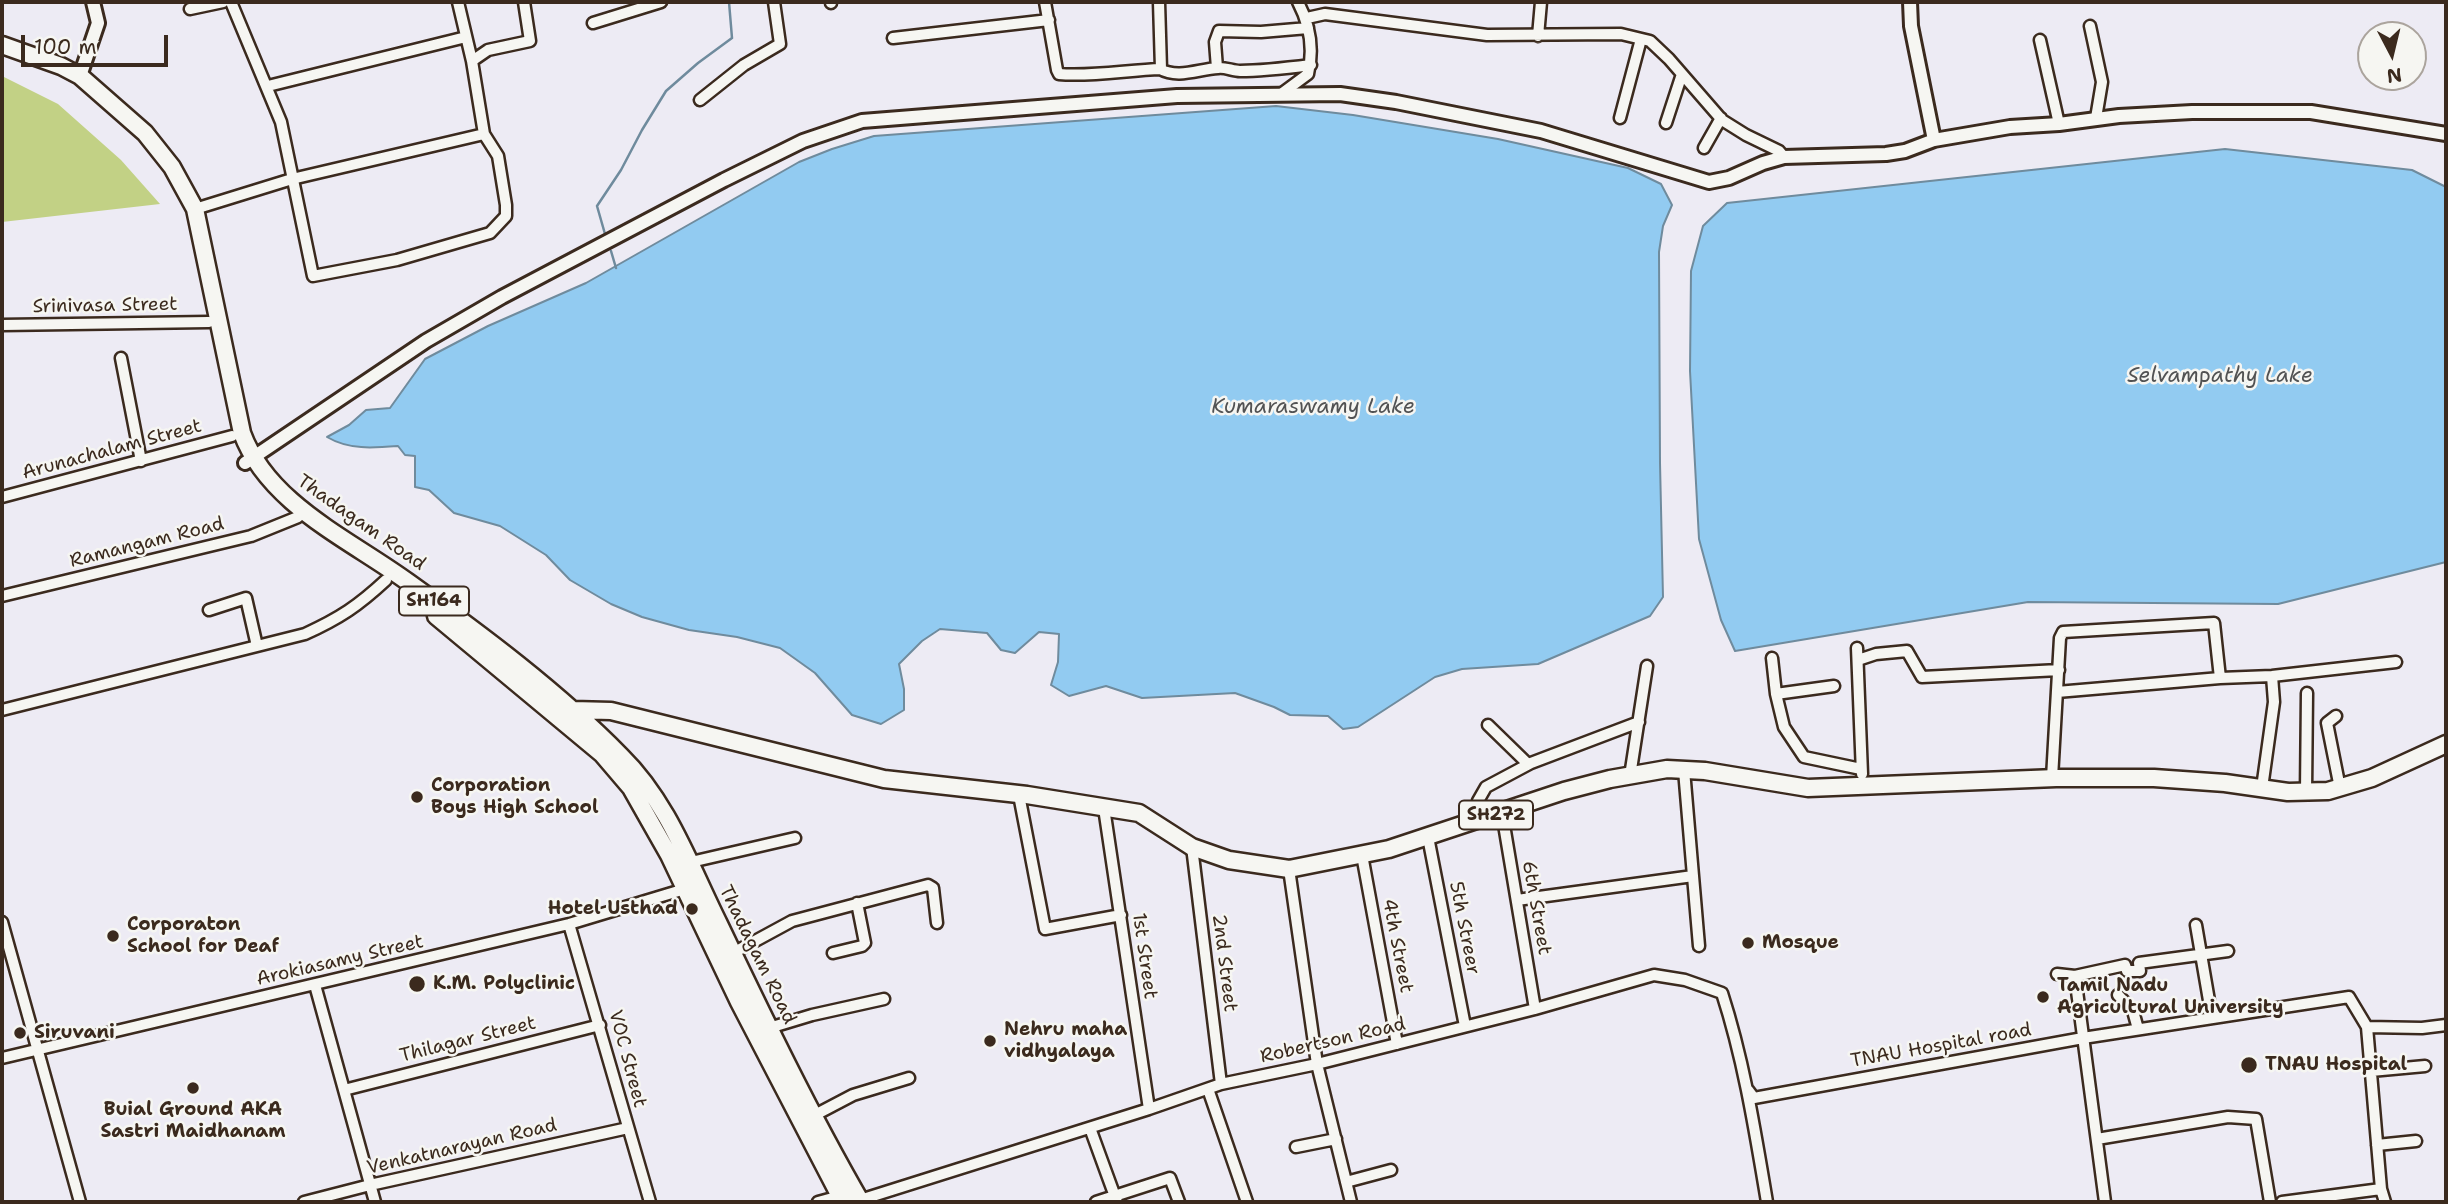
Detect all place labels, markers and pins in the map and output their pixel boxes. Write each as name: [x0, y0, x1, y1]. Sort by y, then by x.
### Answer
place label: Corporation Boys High School: [431, 775, 599, 819]
marker: Corporation Boys High School: [409, 789, 425, 805]
place label: Hotel Usthad: [548, 898, 678, 920]
marker: Hotel Usthad: [684, 901, 700, 917]
place label: Corporaton School for Deaf: [127, 914, 279, 958]
marker: Corporaton School for Deaf: [105, 928, 121, 944]
place label: Mosque: [1762, 932, 1839, 954]
marker: Mosque: [1740, 935, 1756, 951]
place label: K.M. Polyclinic: [433, 973, 575, 995]
marker: K.M. Polyclinic: [407, 974, 427, 994]
place label: Tamil Nadu Agricultural University: [2057, 975, 2284, 1019]
marker: Tamil Nadu Agricultural University: [2035, 989, 2051, 1005]
place label: Nehru maha vidhyalaya: [1004, 1019, 1127, 1063]
place label: Siruvani: [34, 1022, 115, 1044]
marker: Siruvani: [12, 1025, 28, 1041]
marker: Nehru maha vidhyalaya: [982, 1033, 998, 1049]
place label: TNAU Hospital: [2265, 1054, 2407, 1076]
marker: TNAU Hospital: [2239, 1055, 2259, 1075]
marker: Buial Ground AKA Sastri Maidhanam: [185, 1080, 201, 1096]
place label: Buial Ground AKA Sastri Maidhanam: [100, 1099, 286, 1143]

